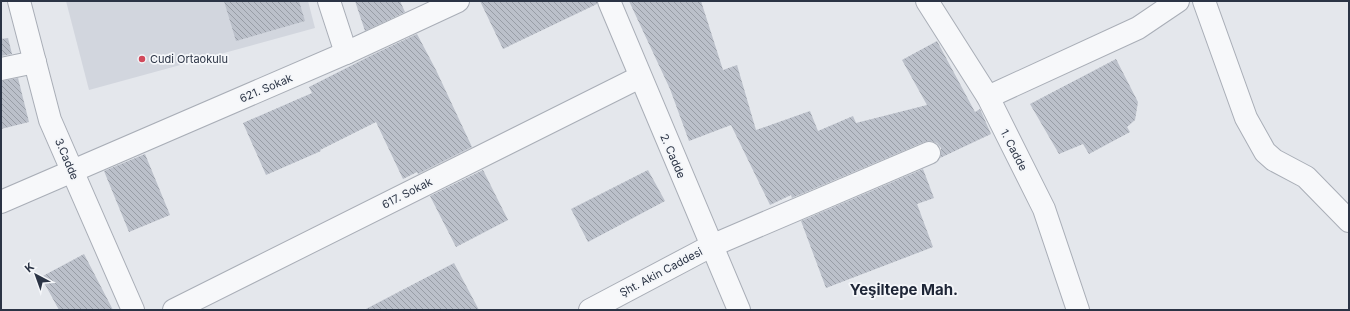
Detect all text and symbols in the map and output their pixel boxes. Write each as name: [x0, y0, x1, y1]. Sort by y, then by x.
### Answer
place label: Cudi Ortaokulu: [150, 52, 228, 66]
marker: Cudi Ortaokulu: [137, 54, 147, 64]
street label: 621. Sokak: [237, 71, 295, 105]
street label: 1. Cadde: [998, 127, 1030, 173]
street label: 2. Cadde: [657, 132, 689, 180]
street label: 3.Cadde: [52, 136, 82, 182]
street label: 617. Sokak: [380, 174, 434, 212]
street label: Şht. Akin Caddesi: [617, 244, 705, 300]
north arrow: [16, 255, 56, 295]
text: K: [22, 260, 37, 275]
district label: Yeşiltepe Mah.: [850, 280, 958, 299]

